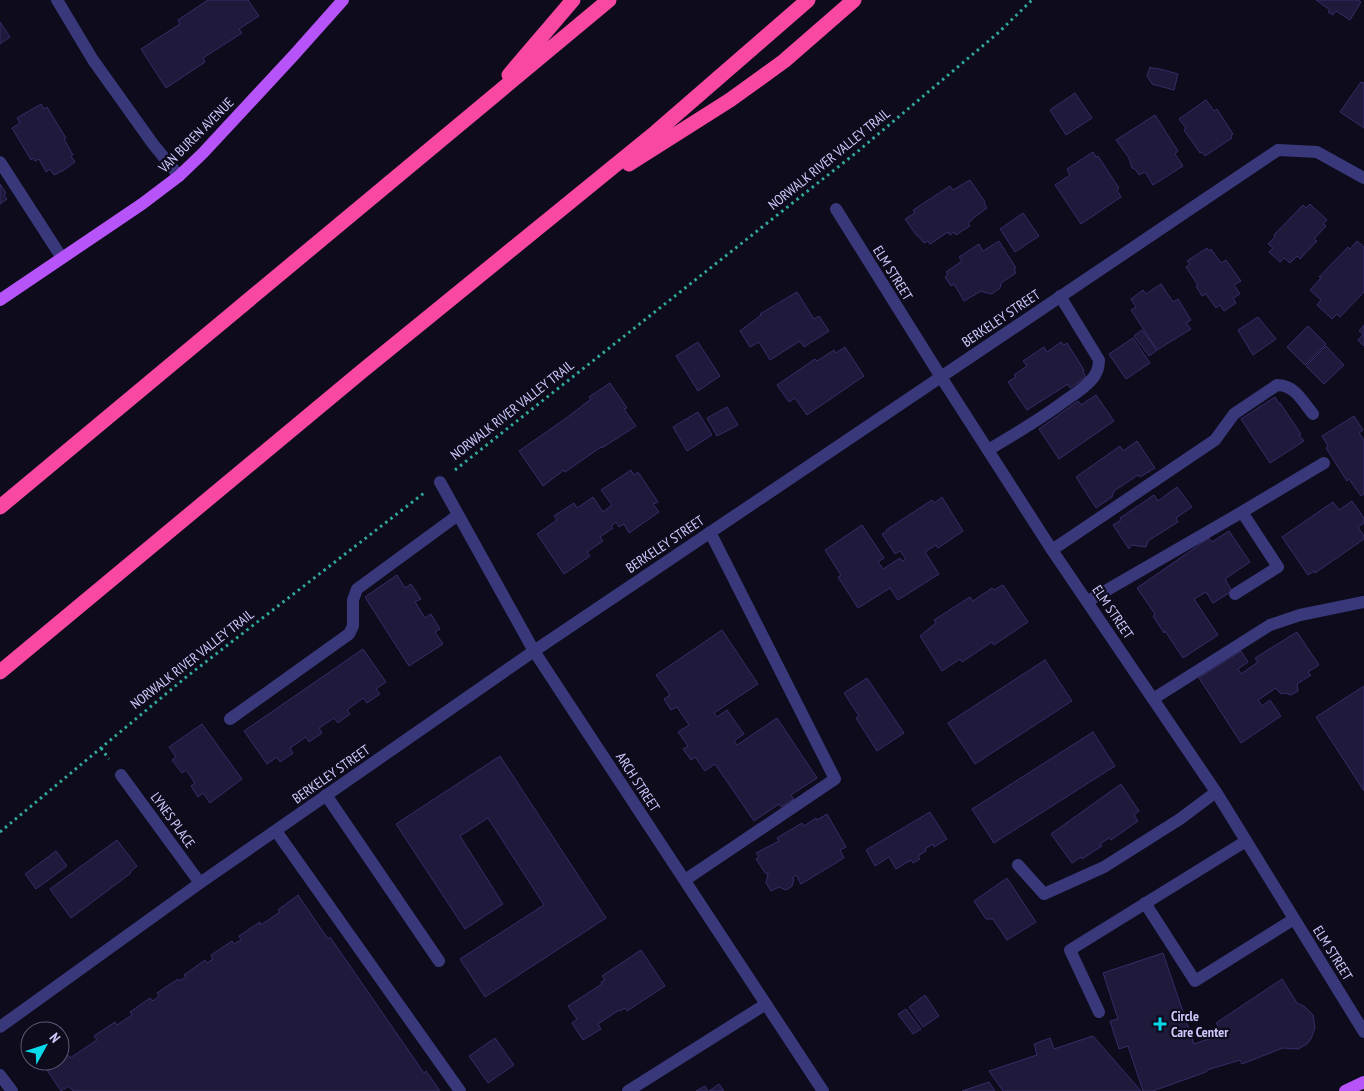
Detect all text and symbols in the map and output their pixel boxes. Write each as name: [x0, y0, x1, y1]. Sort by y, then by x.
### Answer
street label: VAN BUREN AVENUE: [154, 94, 237, 177]
street label: NORWALK RIVER VALLEY TRAIL: [764, 104, 894, 214]
street label: ELM STREET: [869, 242, 917, 304]
street label: BERKELEY STREET: [959, 285, 1044, 351]
street label: NORWALK RIVER VALLEY TRAIL: [447, 356, 577, 464]
street label: BERKELEY STREET: [623, 511, 708, 577]
street label: ELM STREET: [1088, 582, 1138, 643]
street label: NORWALK RIVER VALLEY TRAIL: [127, 605, 257, 713]
street label: BERKELEY STREET: [289, 740, 374, 807]
street label: ARCH STREET: [612, 749, 664, 816]
street label: LYNES PLACE: [147, 789, 199, 851]
street label: ELM STREET: [1309, 922, 1357, 984]
place label: Circle Care Center: [1171, 1007, 1229, 1041]
marker: Circle Care Center: [1153, 1017, 1167, 1031]
north arrow: [20, 1021, 70, 1071]
text: N: [46, 1029, 64, 1046]

